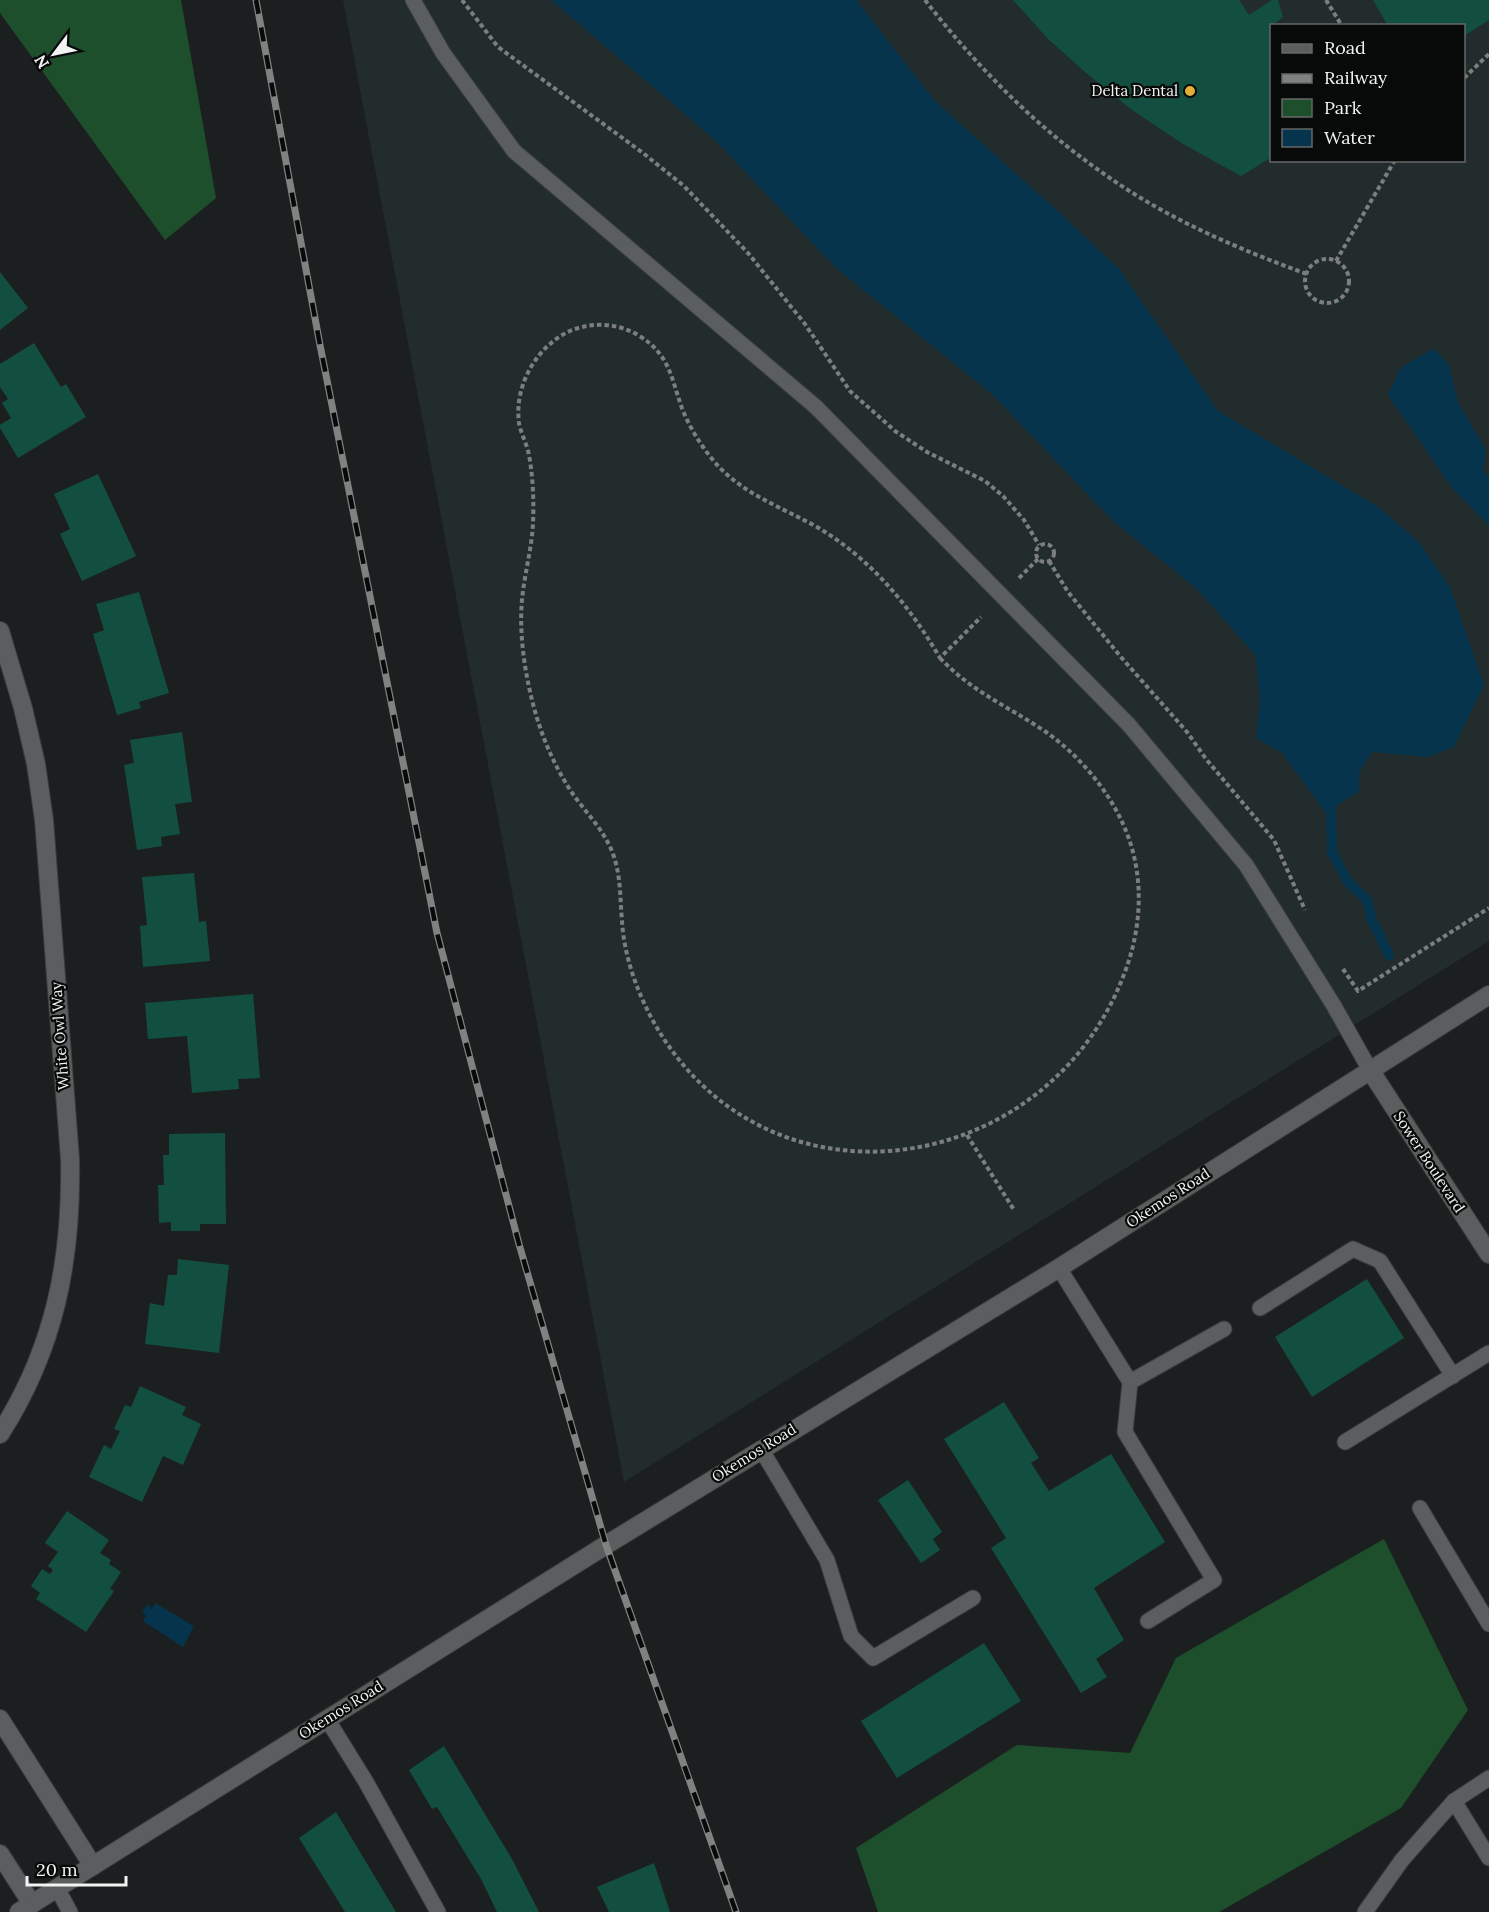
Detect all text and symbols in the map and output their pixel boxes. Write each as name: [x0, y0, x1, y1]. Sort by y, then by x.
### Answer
north arrow: [24, 24, 84, 84]
legend: [1270, 24, 1465, 162]
text: Road: [1324, 36, 1366, 59]
text: N: [30, 51, 53, 72]
text: Railway: [1324, 66, 1388, 89]
place label: Delta Dental: [1091, 81, 1178, 100]
marker: Delta Dental: [1183, 84, 1197, 98]
text: Park: [1324, 96, 1362, 119]
text: Water: [1324, 126, 1375, 149]
street label: White Owl Way: [46, 981, 73, 1091]
street label: Sower Boulevard: [1390, 1107, 1469, 1216]
street label: Okemos Road: [1122, 1163, 1213, 1232]
street label: Okemos Road: [708, 1419, 799, 1486]
street label: Okemos Road: [295, 1676, 386, 1743]
scale bar: [27, 1849, 126, 1887]
text: 20 m: [36, 1858, 78, 1881]

